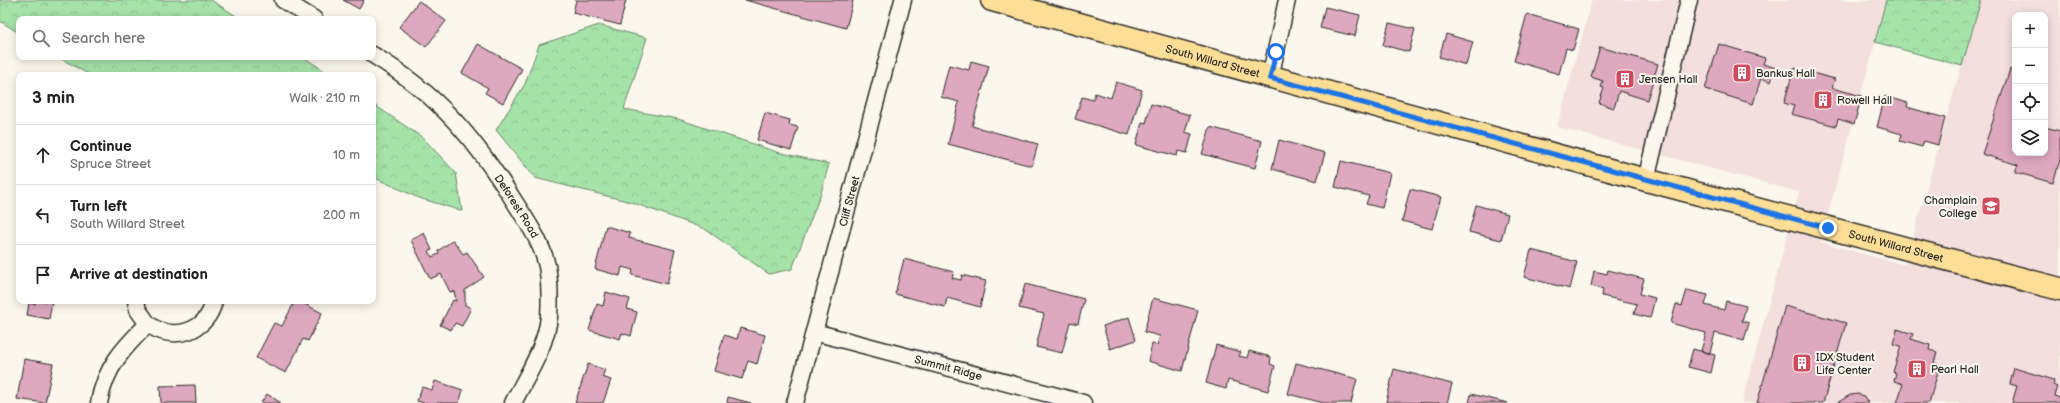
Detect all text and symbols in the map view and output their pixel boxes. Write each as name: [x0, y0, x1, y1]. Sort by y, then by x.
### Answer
map controls: [2012, 12, 2048, 156]
button: +: [2012, 12, 2048, 48]
search box: [16, 16, 376, 60]
icon: search: [30, 27, 52, 49]
text: Search here: [62, 29, 145, 48]
street label: South Willard Street: [1164, 42, 1262, 80]
route start: [1267, 43, 1285, 61]
button: −: [2012, 48, 2048, 84]
building icon: Bankus Hall: [1731, 62, 1753, 84]
place label: Bankus Hall: [1756, 67, 1815, 80]
building icon: Jensen Hall: [1614, 68, 1636, 90]
place label: Jensen Hall: [1639, 73, 1698, 86]
button: locate: [2012, 84, 2048, 120]
text: 3 min: [32, 88, 75, 108]
building icon: Rowell Hall: [1812, 89, 1834, 111]
text: Walk · 210 m: [289, 90, 360, 106]
place label: Rowell Hall: [1837, 94, 1892, 107]
button: layers: [2012, 120, 2048, 156]
text: Continue: [70, 137, 132, 156]
icon: ahead: [32, 144, 54, 166]
text: 10 m: [333, 147, 360, 163]
text: Spruce Street: [70, 156, 151, 172]
street label: Deforest Road: [492, 172, 542, 240]
street label: Cliff Street: [836, 174, 862, 228]
place label: Champlain College: [1924, 194, 1977, 220]
school or university icon: Champlain College: [1980, 195, 2002, 217]
text: Turn left: [70, 197, 127, 216]
icon: left: [32, 204, 54, 226]
text: 200 m: [323, 207, 360, 223]
text: South Willard Street: [70, 216, 185, 232]
route end: [1819, 219, 1837, 237]
street label: South Willard Street: [1847, 227, 1945, 265]
icon: arrive: [32, 264, 54, 286]
text: Arrive at destination: [70, 265, 208, 284]
place label: IDX Student Life Center: [1816, 351, 1875, 377]
street label: Summit Ridge: [913, 352, 984, 383]
building icon: IDX Student Life Center: [1791, 352, 1813, 374]
building icon: Pearl Hall: [1906, 358, 1928, 380]
place label: Pearl Hall: [1931, 363, 1979, 376]

